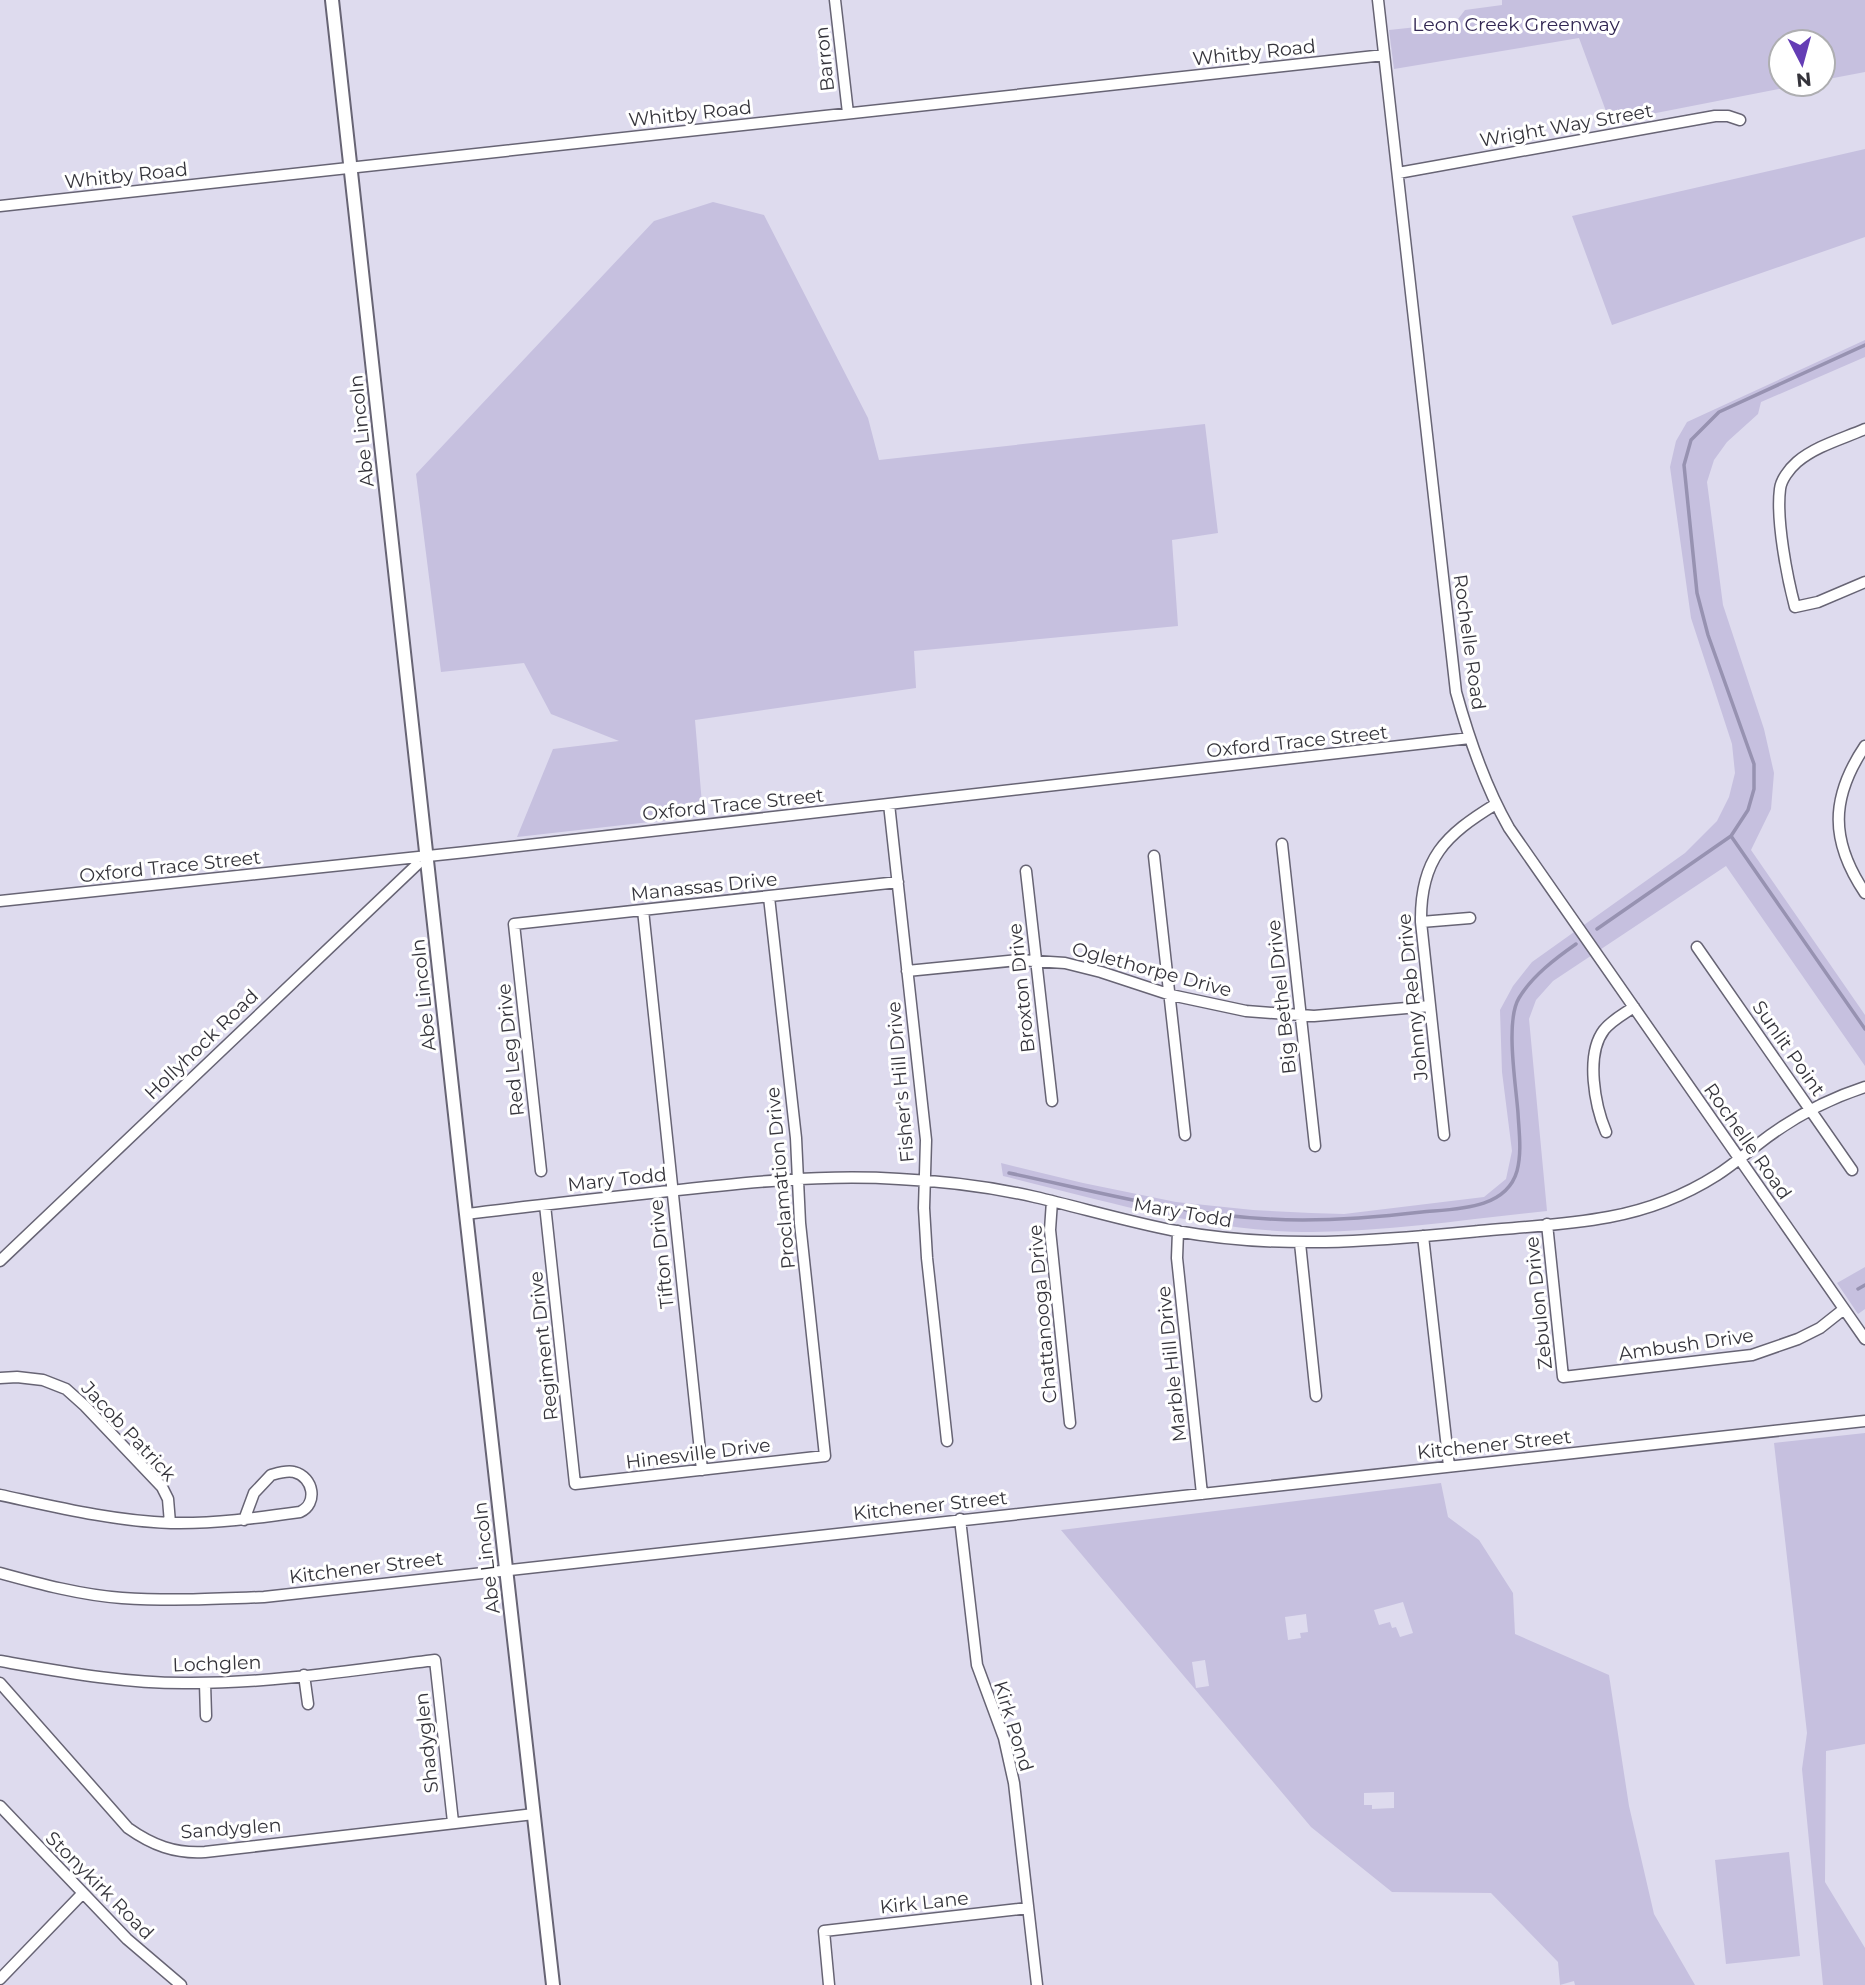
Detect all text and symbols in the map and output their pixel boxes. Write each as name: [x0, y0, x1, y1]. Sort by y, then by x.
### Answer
park label: Leon Creek Greenway: [1412, 13, 1620, 36]
street label: Barron: [810, 25, 839, 93]
north arrow: [1767, 28, 1837, 98]
street label: Whitby Road: [1191, 35, 1317, 70]
text: N: [1795, 67, 1813, 92]
street label: Whitby Road: [627, 96, 753, 131]
street label: Wright Way Street: [1478, 99, 1655, 152]
street label: Whitby Road: [63, 158, 189, 193]
street label: Abe Lincoln: [344, 374, 379, 488]
street label: Rochelle Road: [1449, 573, 1490, 711]
street label: Oxford Trace Street: [1205, 720, 1389, 762]
street label: Oxford Trace Street: [641, 783, 825, 825]
street label: Oxford Trace Street: [78, 845, 262, 887]
street label: Manassas Drive: [630, 867, 778, 906]
street label: Johnny Reb Drive: [1392, 912, 1433, 1083]
street label: Big Bethel Drive: [1262, 919, 1301, 1075]
street label: Broxton Drive: [1003, 922, 1040, 1054]
street label: Oglethorpe Drive: [1069, 937, 1234, 1002]
street label: Abe Lincoln: [406, 938, 441, 1052]
street label: Red Leg Drive: [492, 982, 529, 1117]
street label: Hollyhock Road: [140, 984, 263, 1104]
street label: Sunlit Point: [1747, 996, 1830, 1101]
street label: Fisher's Hill Drive: [882, 1000, 919, 1164]
street label: Rochelle Road: [1699, 1079, 1796, 1204]
street label: Proclamation Drive: [761, 1086, 800, 1270]
street label: Mary Todd: [566, 1163, 668, 1196]
street label: Mary Todd: [1132, 1193, 1234, 1232]
street label: Tifton Drive: [644, 1198, 679, 1310]
street label: Chattanooga Drive: [1023, 1224, 1062, 1404]
street label: Zebulon Drive: [1520, 1235, 1557, 1371]
street label: Regiment Drive: [524, 1270, 563, 1422]
street label: Marble Hill Drive: [1152, 1285, 1191, 1443]
street label: Ambush Drive: [1617, 1324, 1755, 1365]
street label: Jacob Patrick: [76, 1376, 181, 1486]
street label: Kitchener Street: [1416, 1425, 1573, 1464]
street label: Hinesville Drive: [624, 1433, 772, 1474]
street label: Kitchener Street: [852, 1486, 1009, 1525]
street label: Abe Lincoln: [468, 1501, 505, 1615]
street label: Kitchener Street: [288, 1547, 445, 1588]
street label: Lochglen: [172, 1650, 262, 1677]
street label: Kirk Pond: [989, 1678, 1038, 1774]
street label: Shadyglen: [410, 1692, 443, 1794]
street label: Sandyglen: [180, 1814, 282, 1843]
street label: Stonykirk Road: [41, 1826, 159, 1944]
street label: Kirk Lane: [879, 1886, 970, 1919]

